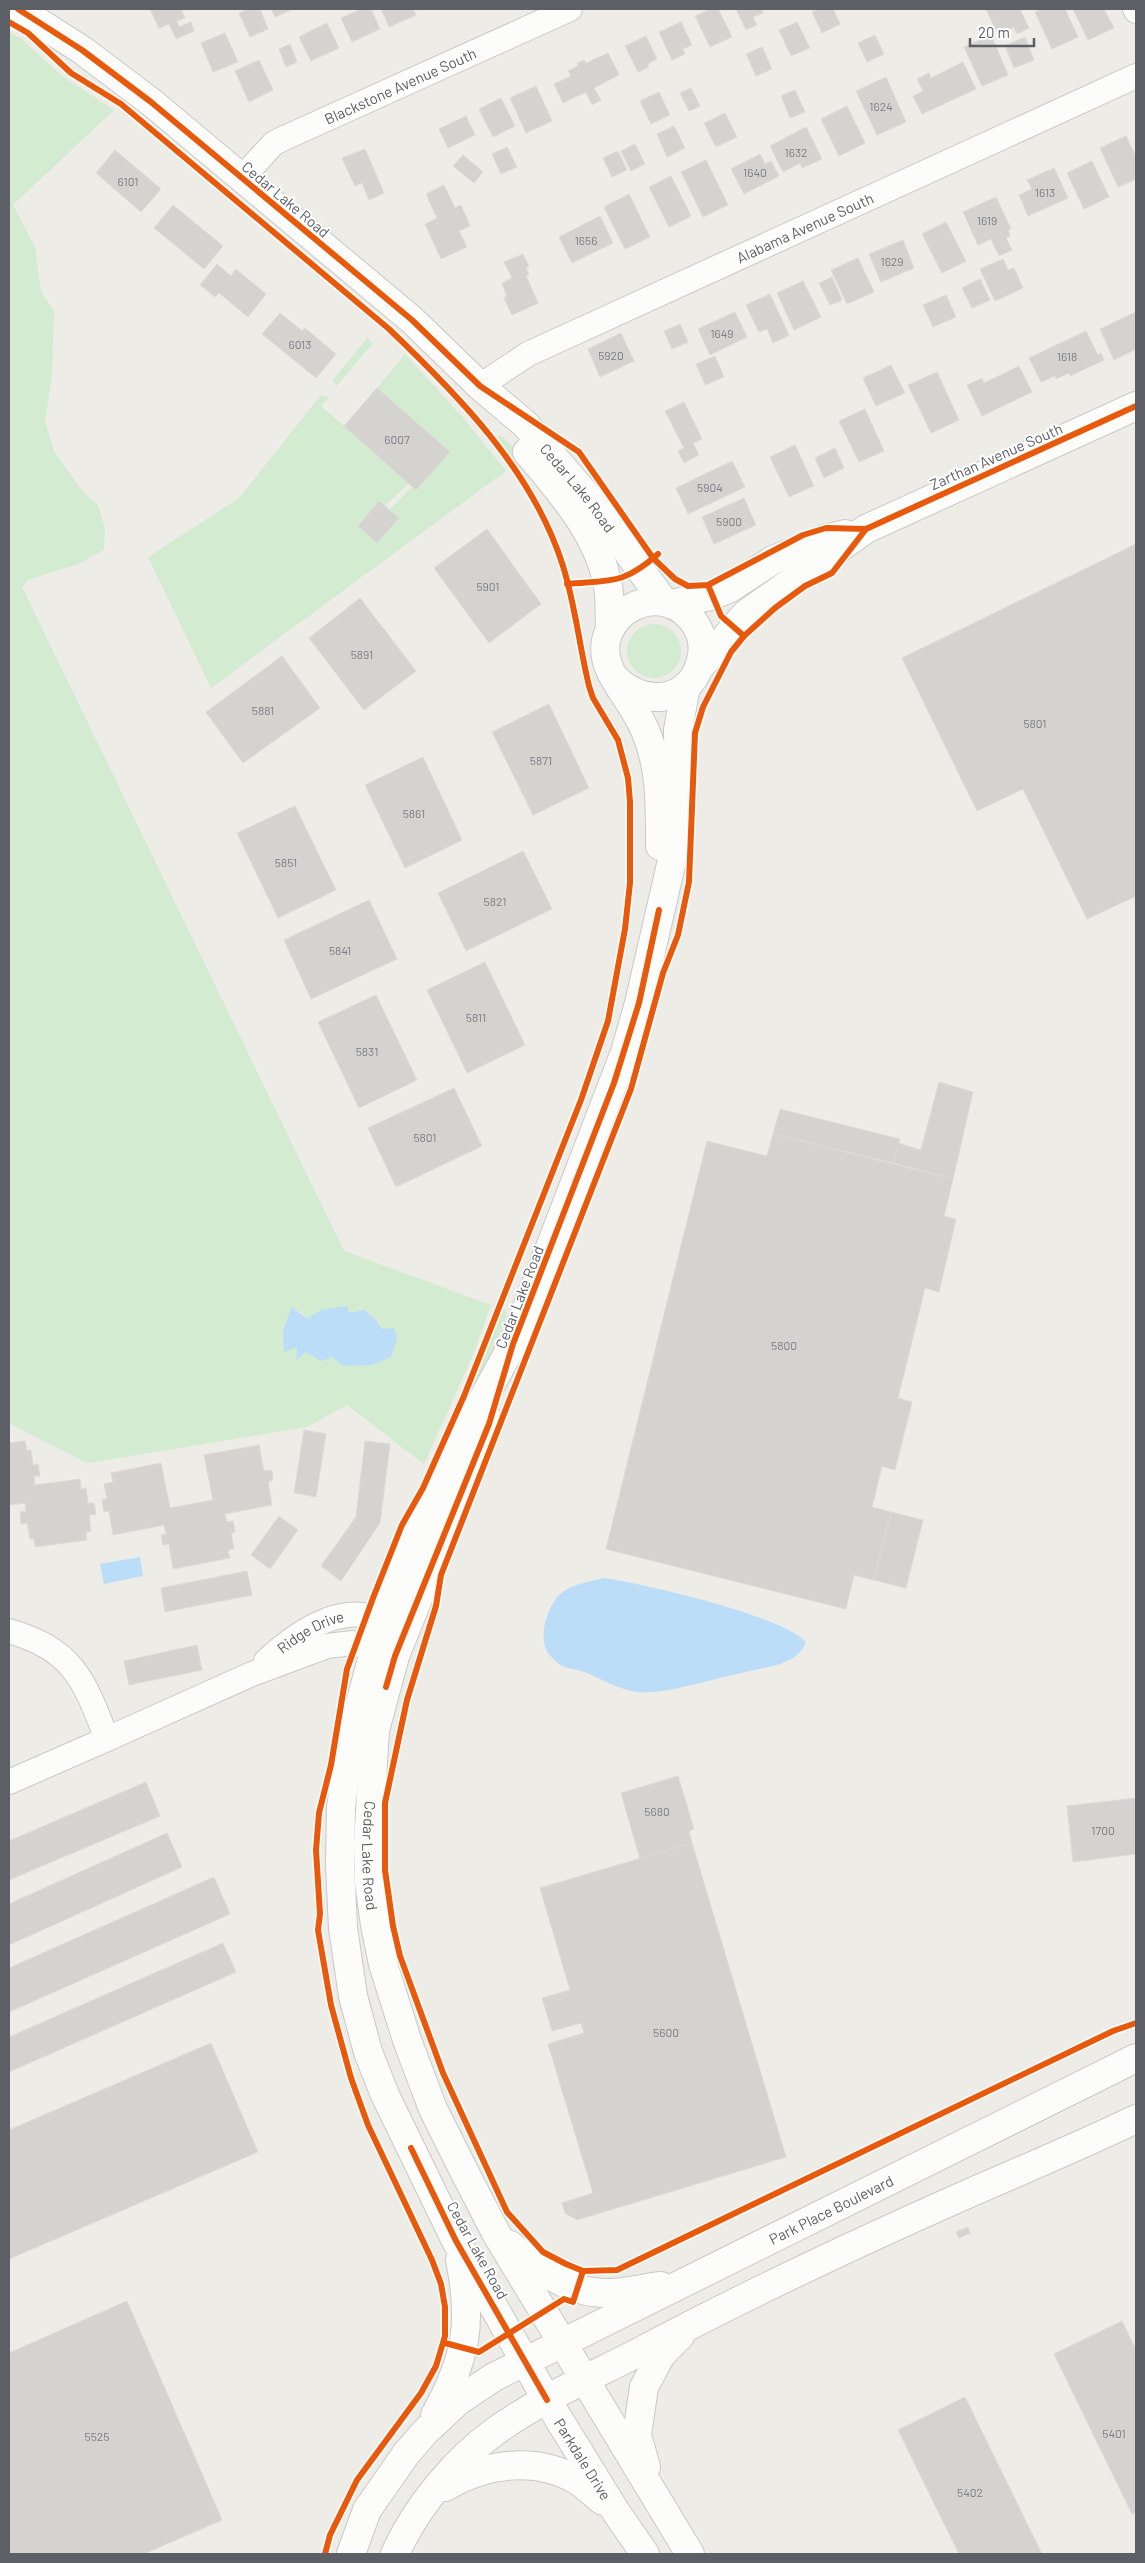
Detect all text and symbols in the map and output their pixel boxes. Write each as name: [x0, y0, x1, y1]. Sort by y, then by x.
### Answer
scale bar: [970, 15, 1034, 47]
text: 20 m: [978, 23, 1010, 41]
street label: Blackstone Avenue South: [321, 44, 479, 128]
house number: 1624: [869, 99, 893, 113]
house number: 1632: [785, 145, 808, 159]
street label: Cedar Lake Road: [238, 157, 334, 241]
house number: 1640: [743, 165, 767, 179]
house number: 6101: [118, 174, 138, 188]
house number: 1613: [1035, 185, 1055, 199]
street label: Alabama Avenue South: [733, 188, 876, 267]
house number: 1619: [977, 213, 997, 227]
house number: 1656: [575, 233, 597, 247]
house number: 1629: [880, 254, 904, 268]
house number: 1649: [710, 326, 734, 340]
house number: 6013: [288, 337, 312, 351]
house number: 5920: [598, 348, 624, 362]
house number: 1618: [1057, 349, 1077, 363]
street label: Zarthan Avenue South: [927, 419, 1065, 493]
house number: 6007: [384, 432, 410, 446]
street label: Cedar Lake Road: [537, 440, 619, 536]
house number: 5904: [697, 480, 723, 494]
house number: 5900: [716, 514, 742, 528]
house number: 5901: [476, 579, 500, 593]
house number: 5891: [351, 647, 373, 661]
house number: 5881: [252, 703, 274, 717]
house number: 5801: [1023, 716, 1047, 730]
house number: 5871: [530, 753, 552, 767]
house number: 5861: [403, 806, 425, 820]
house number: 5851: [275, 855, 297, 869]
house number: 5821: [484, 894, 506, 908]
house number: 5841: [329, 943, 351, 957]
house number: 5811: [466, 1010, 486, 1024]
house number: 5831: [356, 1044, 378, 1058]
house number: 5801: [413, 1130, 437, 1144]
street label: Cedar Lake Road: [491, 1243, 547, 1351]
house number: 5800: [771, 1338, 797, 1352]
street label: Ridge Drive: [273, 1607, 345, 1657]
street label: Cedar Lake Road: [359, 1801, 382, 1911]
house number: 5680: [644, 1804, 670, 1818]
house number: 1700: [1091, 1823, 1115, 1837]
house number: 5600: [653, 2025, 679, 2039]
street label: Park Place Boulevard: [766, 2171, 896, 2248]
street label: Cedar Lake Road: [444, 2198, 512, 2302]
street label: Parkdale Drive: [551, 2415, 615, 2503]
house number: 5401: [1102, 2426, 1126, 2440]
house number: 5525: [85, 2429, 109, 2443]
house number: 5402: [957, 2485, 983, 2499]

